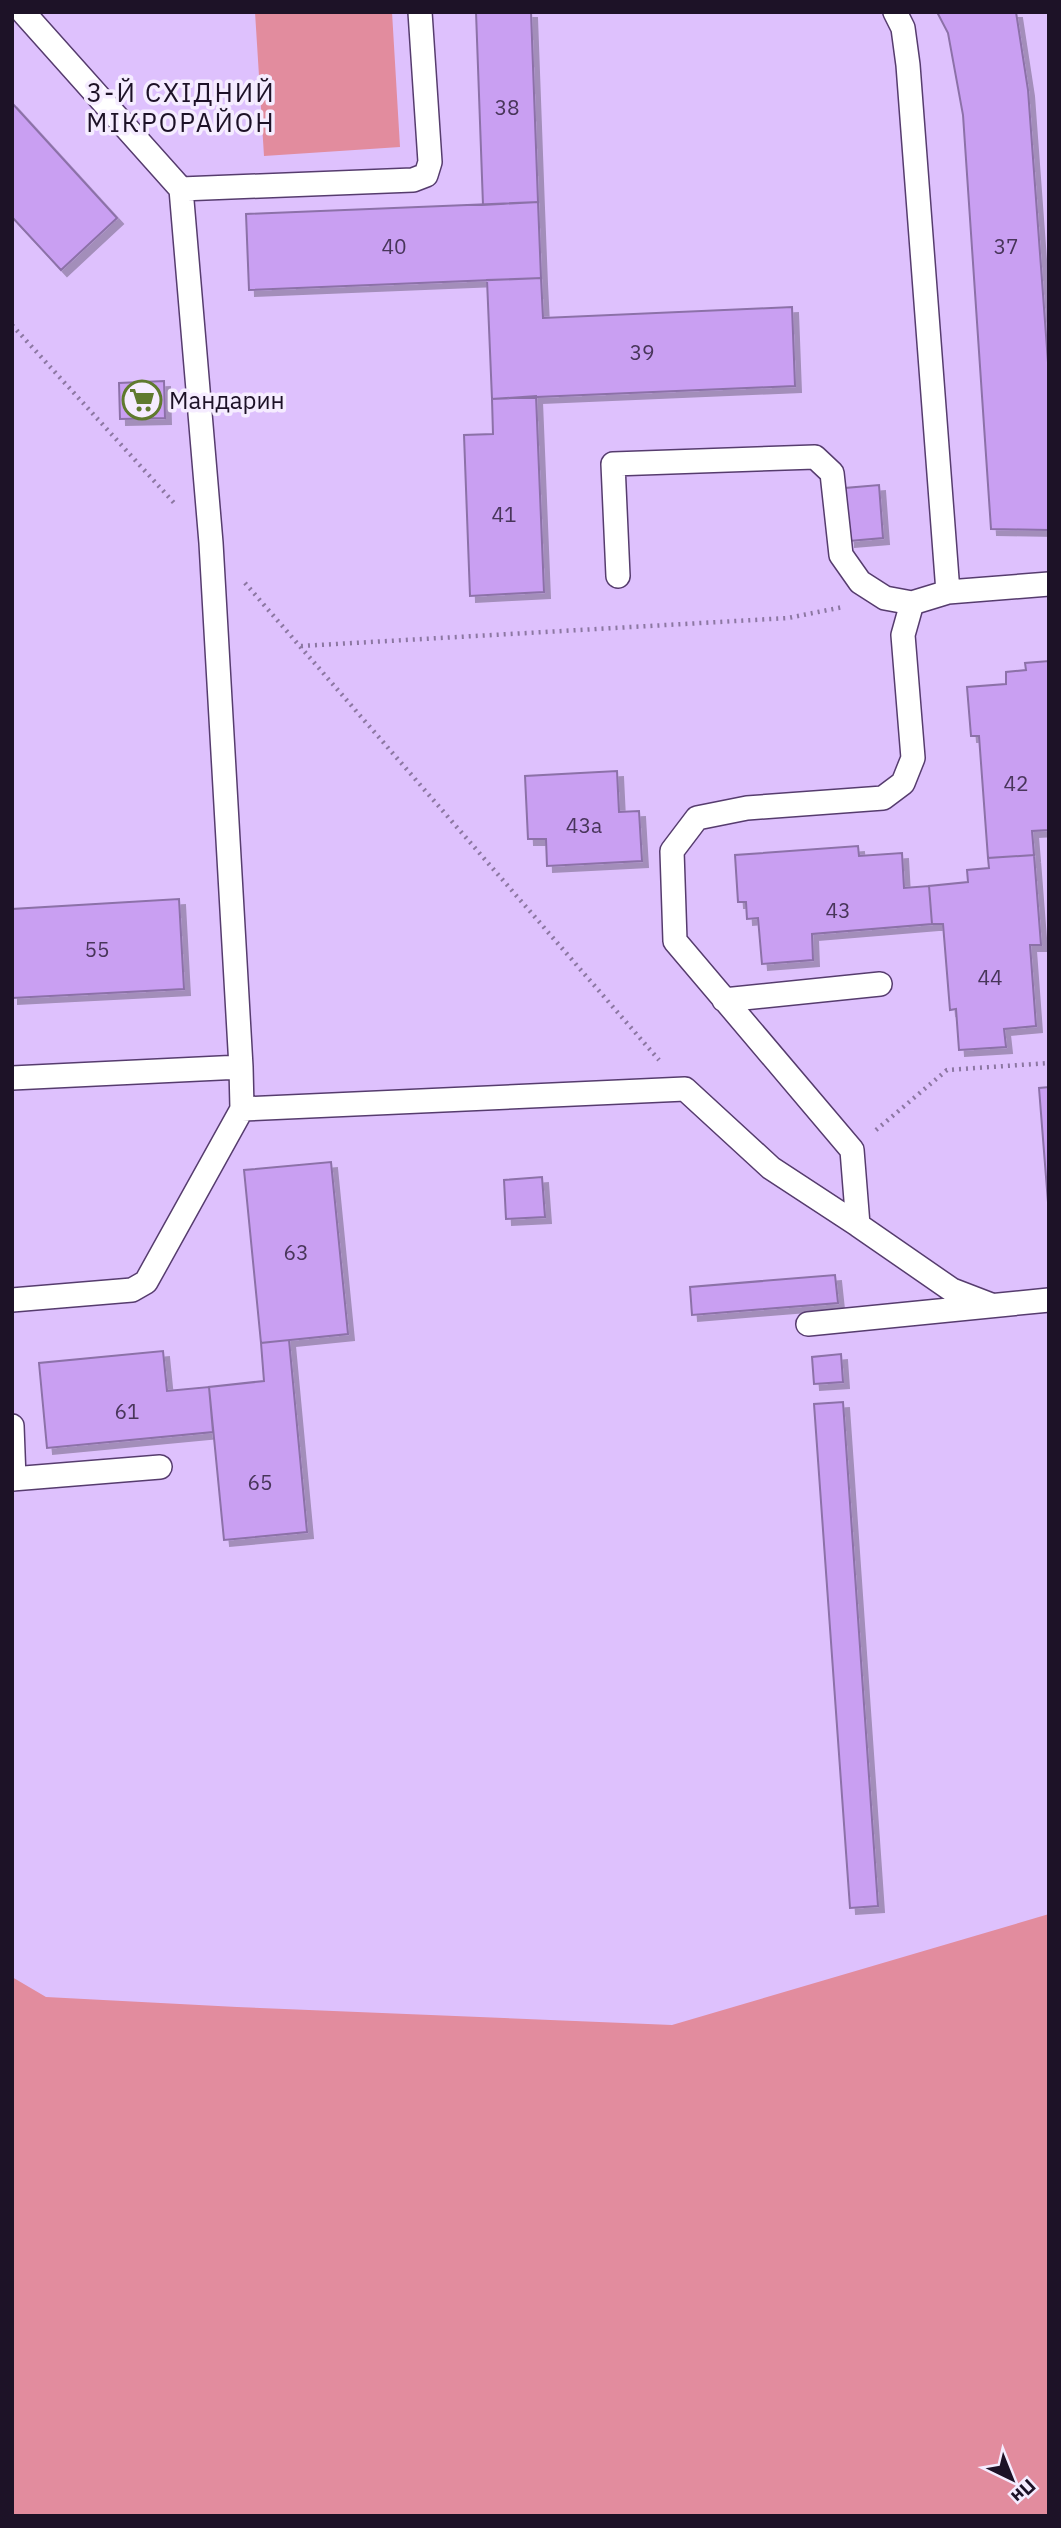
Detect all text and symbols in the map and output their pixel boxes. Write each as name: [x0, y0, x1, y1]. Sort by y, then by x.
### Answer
district label: 3-Й СХІДНИЙ МІКРОРАЙОН: [86, 75, 276, 139]
house number: 38: [494, 93, 520, 121]
house number: 40: [381, 232, 407, 260]
house number: 37: [993, 232, 1019, 260]
house number: 39: [629, 338, 655, 366]
supermarket icon: Мандарин: [121, 379, 163, 421]
place label: Мандарин: [169, 384, 285, 416]
house number: 41: [491, 500, 517, 528]
house number: 42: [1003, 769, 1029, 797]
house number: 43а: [566, 811, 602, 839]
house number: 43: [825, 896, 851, 924]
house number: 55: [84, 935, 110, 963]
house number: 44: [977, 963, 1003, 991]
house number: 63: [283, 1238, 309, 1266]
house number: 61: [114, 1397, 140, 1425]
house number: 65: [247, 1468, 273, 1496]
north arrow: [977, 2444, 1047, 2514]
text: Пн: [1006, 2474, 1041, 2509]

